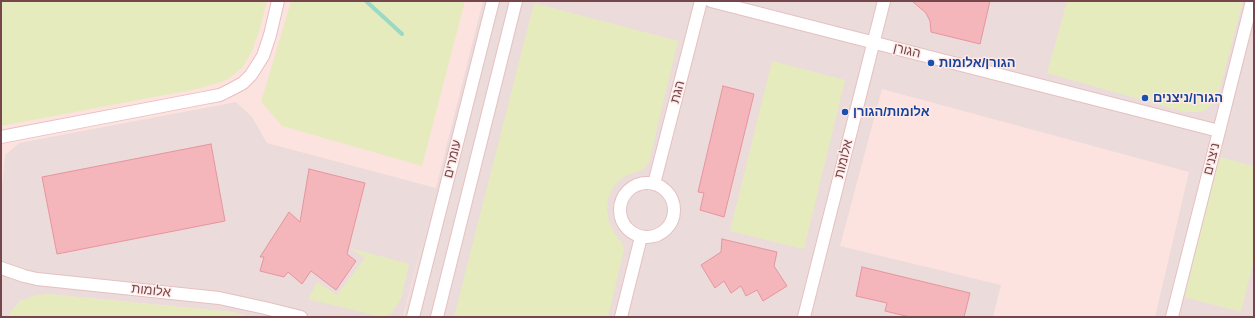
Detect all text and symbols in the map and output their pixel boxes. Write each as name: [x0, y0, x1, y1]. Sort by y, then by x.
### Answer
street label: הגורן: [892, 40, 922, 62]
place label: הגורן/אלומות: [939, 55, 1016, 71]
marker: הגורן/אלומות: [926, 58, 936, 68]
street label: הגת: [668, 79, 688, 105]
place label: הגורן/ניצנים: [1153, 90, 1223, 106]
marker: הגורן/ניצנים: [1140, 93, 1150, 103]
place label: אלומות/הגורן: [853, 104, 930, 120]
marker: אלומות/הגורן: [840, 107, 850, 117]
street label: עומרים: [441, 138, 465, 180]
street label: אלומות: [832, 138, 856, 180]
street label: ניצנים: [1200, 141, 1224, 177]
street label: אלומות: [131, 281, 171, 301]

